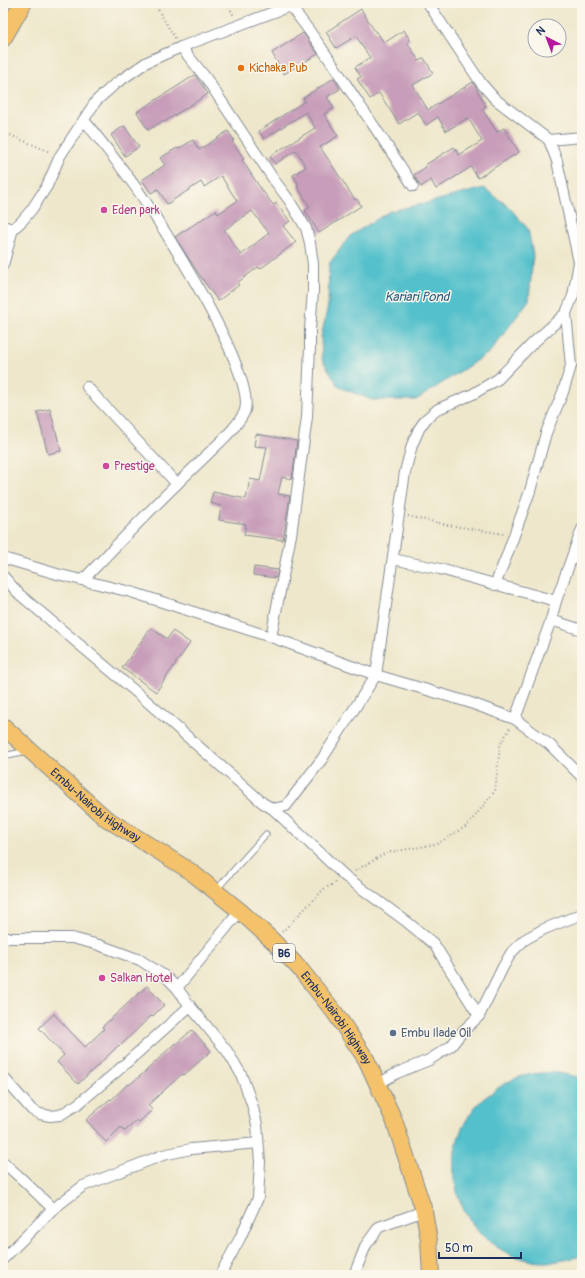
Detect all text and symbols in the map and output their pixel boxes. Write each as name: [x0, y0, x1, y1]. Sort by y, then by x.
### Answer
north arrow: [527, 18, 567, 58]
text: N: [534, 23, 548, 38]
place label: Kichaka Pub: [249, 61, 308, 76]
marker: Kichaka Pub: [236, 63, 246, 73]
place label: Eden park: [112, 203, 160, 218]
marker: Eden park: [99, 205, 109, 215]
water label: Kariari Pond: [385, 289, 451, 305]
place label: Prestige: [114, 459, 155, 474]
marker: Prestige: [101, 461, 111, 471]
street label: Embu-Nairobi Highway: [47, 765, 143, 846]
road number: B6: [273, 944, 295, 962]
street label: Embu-Nairobi Highway: [297, 969, 374, 1067]
place label: Salkan Hotel: [110, 971, 173, 986]
marker: Salkan Hotel: [97, 973, 107, 983]
place label: Embu Ilade Oil: [401, 1026, 472, 1041]
marker: Embu Ilade Oil: [388, 1028, 398, 1038]
scale bar: [439, 1234, 521, 1260]
text: 50 m: [445, 1241, 473, 1256]

